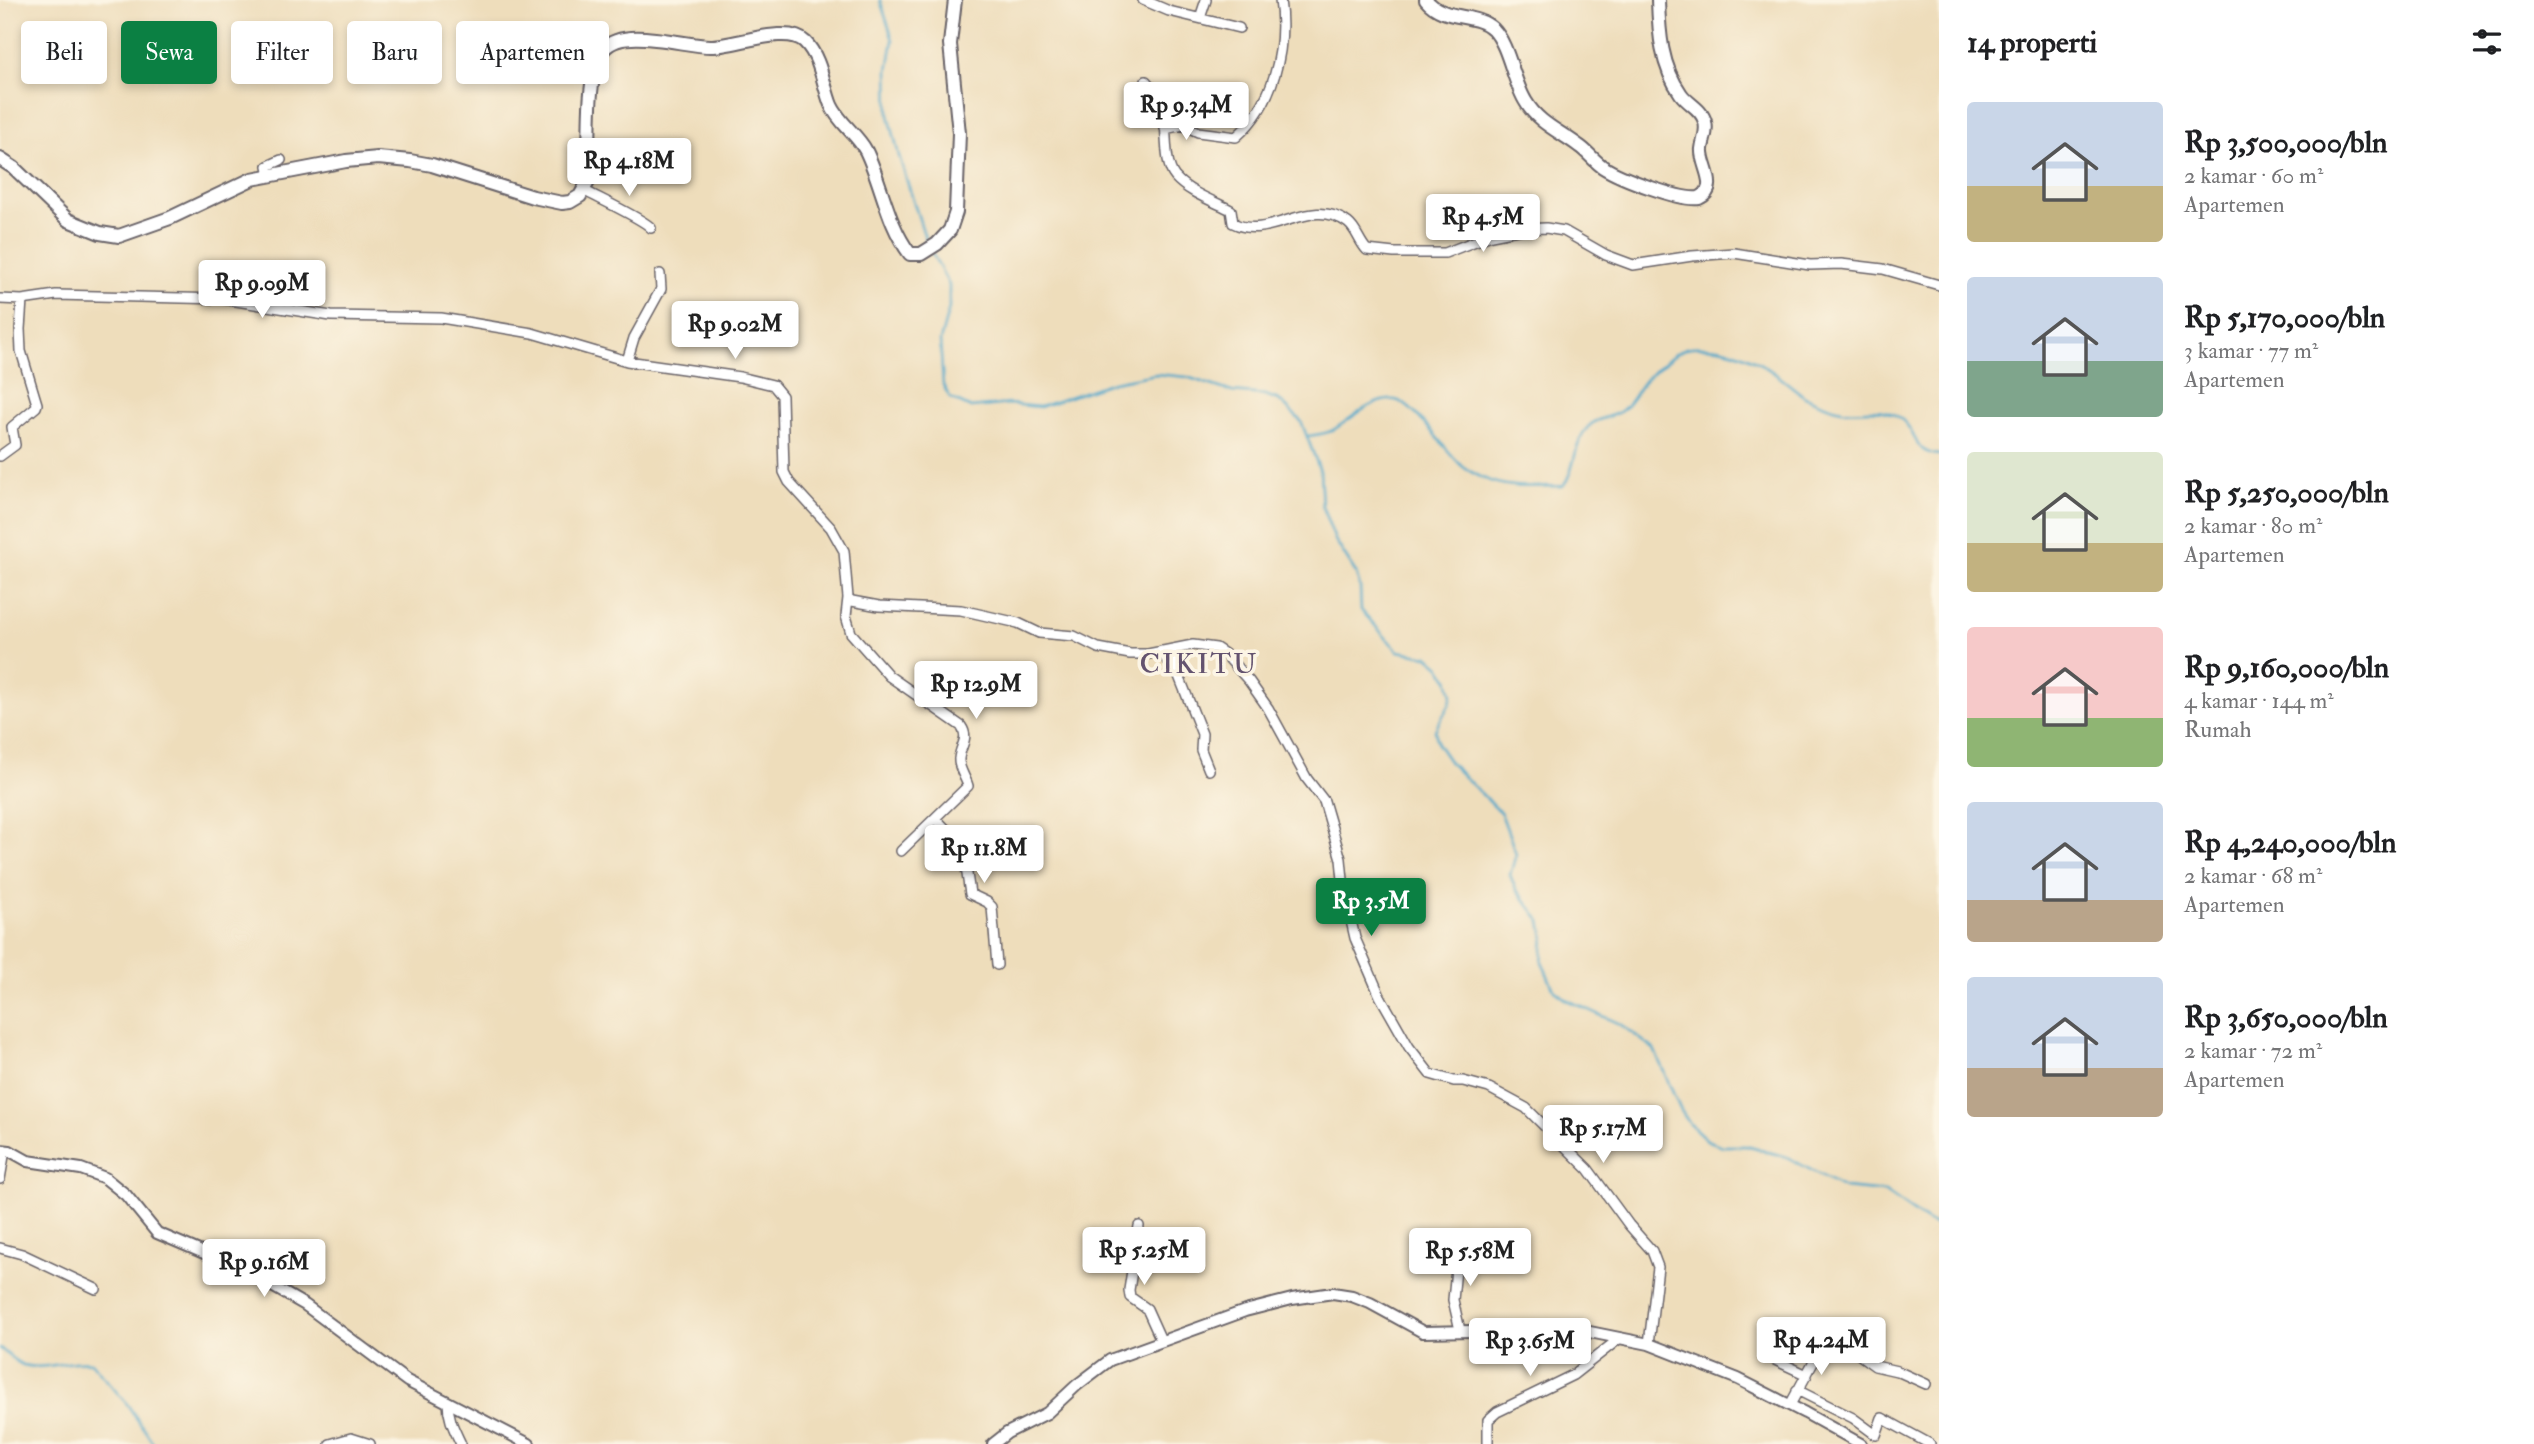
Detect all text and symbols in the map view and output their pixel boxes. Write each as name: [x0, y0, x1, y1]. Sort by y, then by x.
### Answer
chip: Beli: [21, 21, 107, 84]
chip: Sewa: [121, 21, 217, 84]
chip: Filter: [231, 21, 333, 84]
chip: Baru: [347, 21, 442, 84]
chip: Apartemen: [456, 21, 609, 84]
icon: filters: [2468, 23, 2506, 61]
text: 14 properti: [1967, 24, 2097, 61]
pin: Rp 9.34M: [1114, 82, 1258, 142]
text: Rp 9.34M: [1140, 90, 1232, 119]
text: Rp 3,500,000/bln: [2184, 124, 2388, 161]
icon: home: [2023, 130, 2107, 214]
pin: Rp 4.18M: [557, 138, 701, 198]
text: Rp 4.18M: [583, 146, 675, 175]
text: 2 kamar · 60 m²: [2184, 161, 2323, 190]
text: Apartemen: [2184, 190, 2285, 219]
pin: Rp 4.5M: [1418, 194, 1548, 254]
text: Rp 4.5M: [1442, 202, 1524, 231]
pin: Rp 9.09M: [190, 260, 334, 320]
text: Rp 9.09M: [215, 268, 310, 297]
text: Rp 5,170,000/bln: [2184, 299, 2385, 336]
pin: Rp 9.02M: [663, 302, 807, 361]
icon: home: [2023, 305, 2107, 389]
text: Rp 9.02M: [688, 309, 782, 338]
text: 3 kamar · 77 m²: [2184, 336, 2318, 365]
text: Apartemen: [2184, 365, 2285, 394]
text: Rp 5,250,000/bln: [2184, 474, 2389, 511]
icon: home: [2023, 480, 2107, 564]
text: 2 kamar · 80 m²: [2184, 511, 2323, 540]
text: Apartemen: [2184, 540, 2285, 569]
district label: CIKITU: [1140, 647, 1258, 682]
text: Rp 9,160,000/bln: [2184, 649, 2389, 686]
icon: home: [2023, 655, 2107, 739]
pin: Rp 12.9M: [904, 662, 1048, 721]
text: Rp 12.9M: [930, 669, 1022, 698]
text: 4 kamar · 144 m²: [2184, 686, 2334, 715]
text: Rumah: [2184, 715, 2252, 744]
text: Rp 4,240,000/bln: [2184, 824, 2396, 861]
pin: Rp 11.8M: [912, 826, 1056, 885]
icon: home: [2023, 830, 2107, 914]
text: Rp 11.8M: [941, 833, 1027, 862]
text: 2 kamar · 68 m²: [2184, 861, 2322, 890]
pin: Rp 3.5M: [1306, 878, 1436, 938]
text: Rp 3.5M: [1332, 886, 1410, 915]
text: Apartemen: [2184, 890, 2285, 919]
text: Rp 3,650,000/bln: [2184, 999, 2388, 1036]
icon: home: [2023, 1005, 2107, 1089]
text: 2 kamar · 72 m²: [2184, 1036, 2322, 1065]
text: Apartemen: [2184, 1065, 2285, 1094]
pin: Rp 5.17M: [1531, 1106, 1675, 1165]
text: Rp 5.17M: [1559, 1113, 1647, 1142]
pin: Rp 5.25M: [1072, 1228, 1216, 1287]
pin: Rp 5.58M: [1398, 1228, 1542, 1288]
text: Rp 5.25M: [1098, 1235, 1190, 1264]
text: Rp 5.58M: [1425, 1236, 1515, 1265]
pin: Rp 9.16M: [192, 1240, 336, 1299]
text: Rp 9.16M: [218, 1247, 310, 1276]
pin: Rp 3.65M: [1458, 1318, 1602, 1378]
pin: Rp 4.24M: [1749, 1318, 1893, 1377]
text: Rp 4.24M: [1773, 1325, 1869, 1354]
text: Rp 3.65M: [1485, 1326, 1575, 1355]

